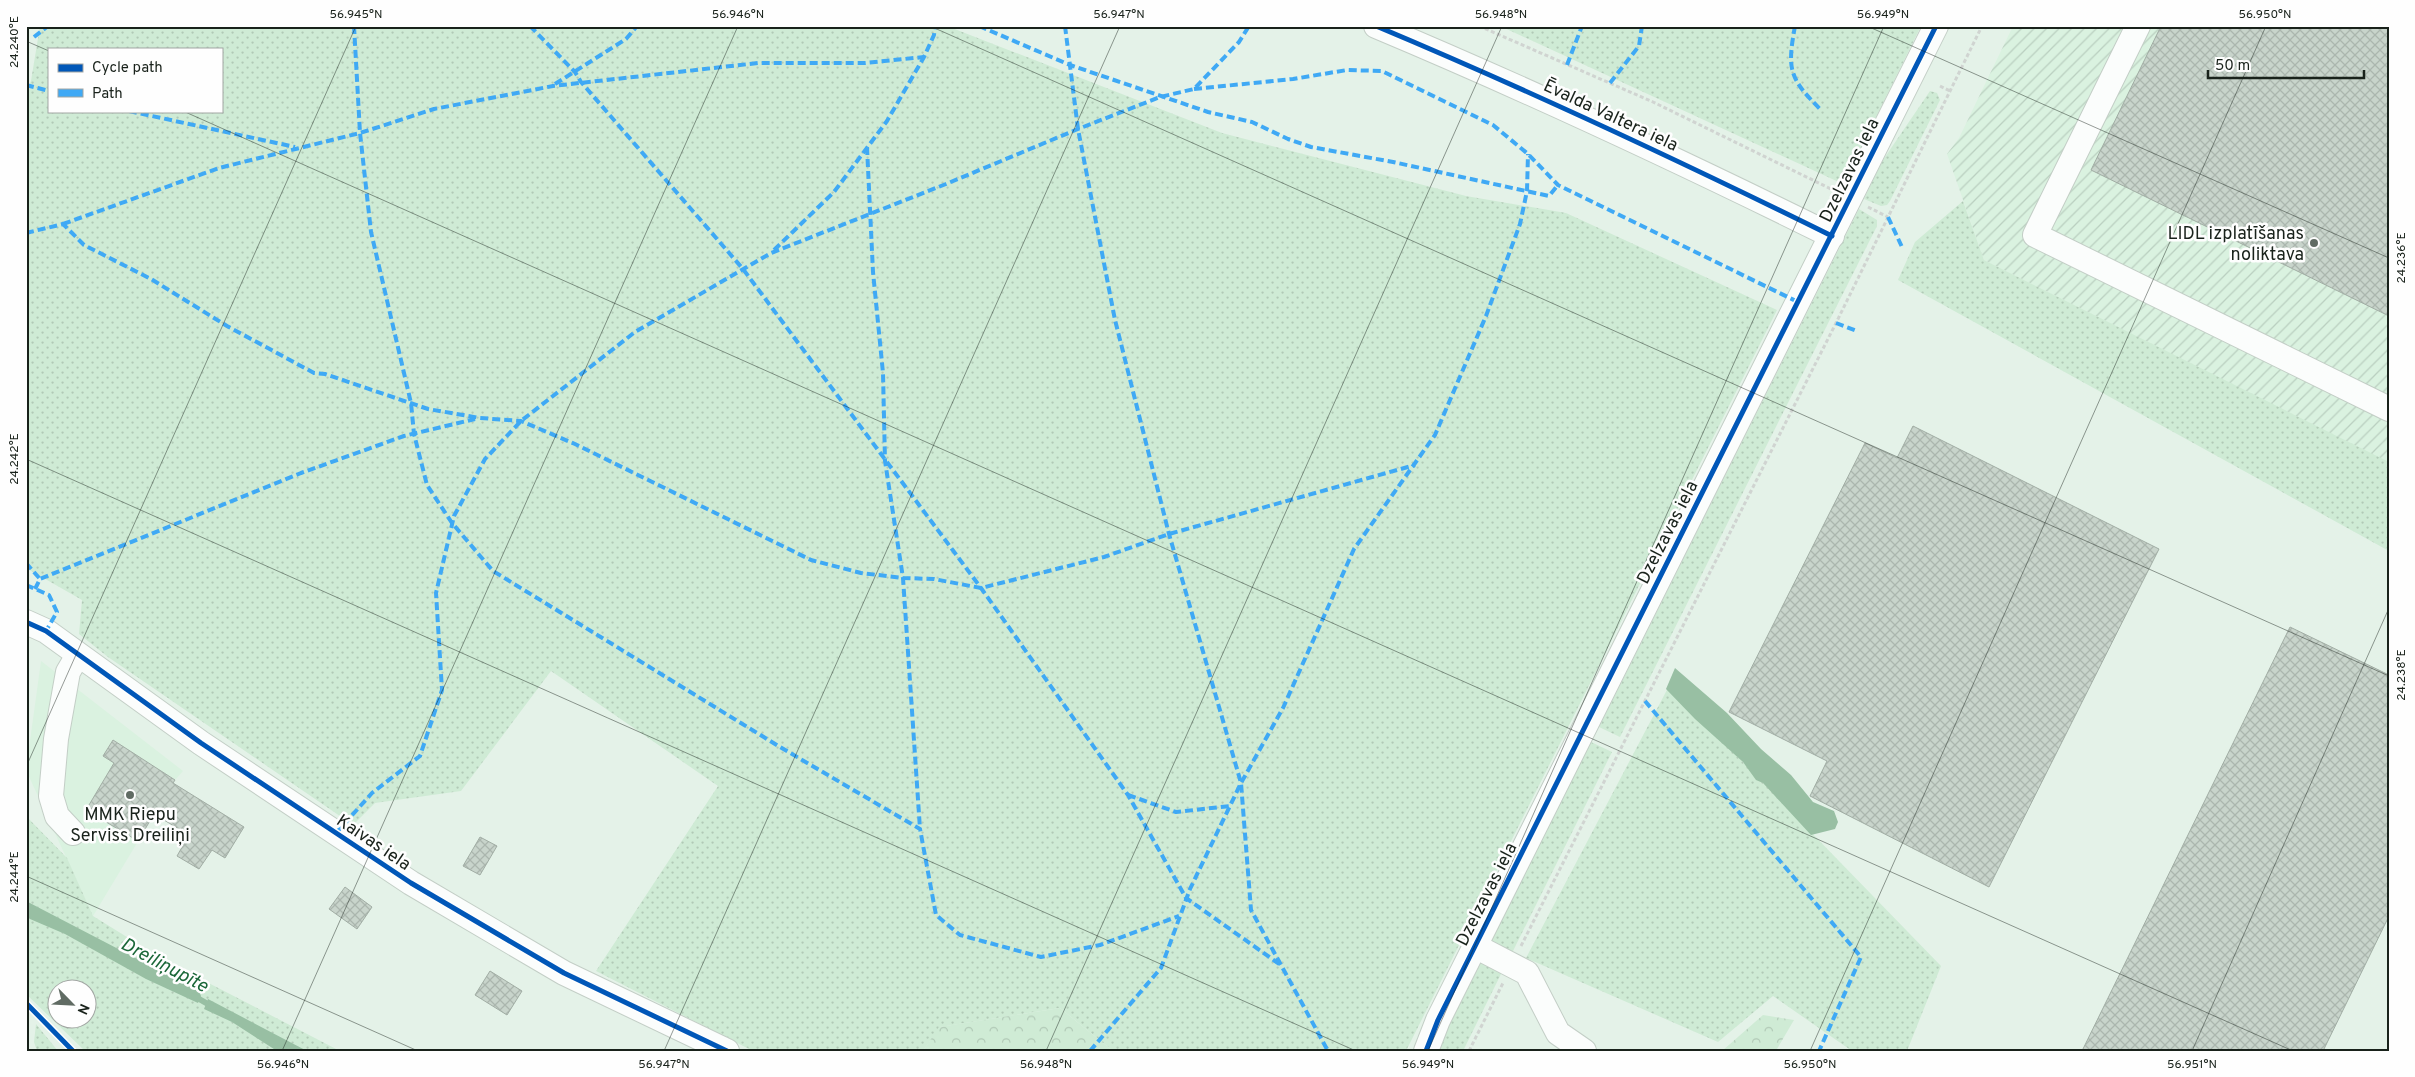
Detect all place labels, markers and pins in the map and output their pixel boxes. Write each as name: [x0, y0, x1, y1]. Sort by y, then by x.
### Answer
place label: LIDL izplatīšanas noliktava: [2167, 223, 2304, 267]
marker: LIDL izplatīšanas noliktava: [2308, 237, 2320, 249]
marker: MMK Riepu Serviss Dreiliņi: [124, 789, 136, 801]
place label: MMK Riepu Serviss Dreiliņi: [70, 804, 190, 848]

